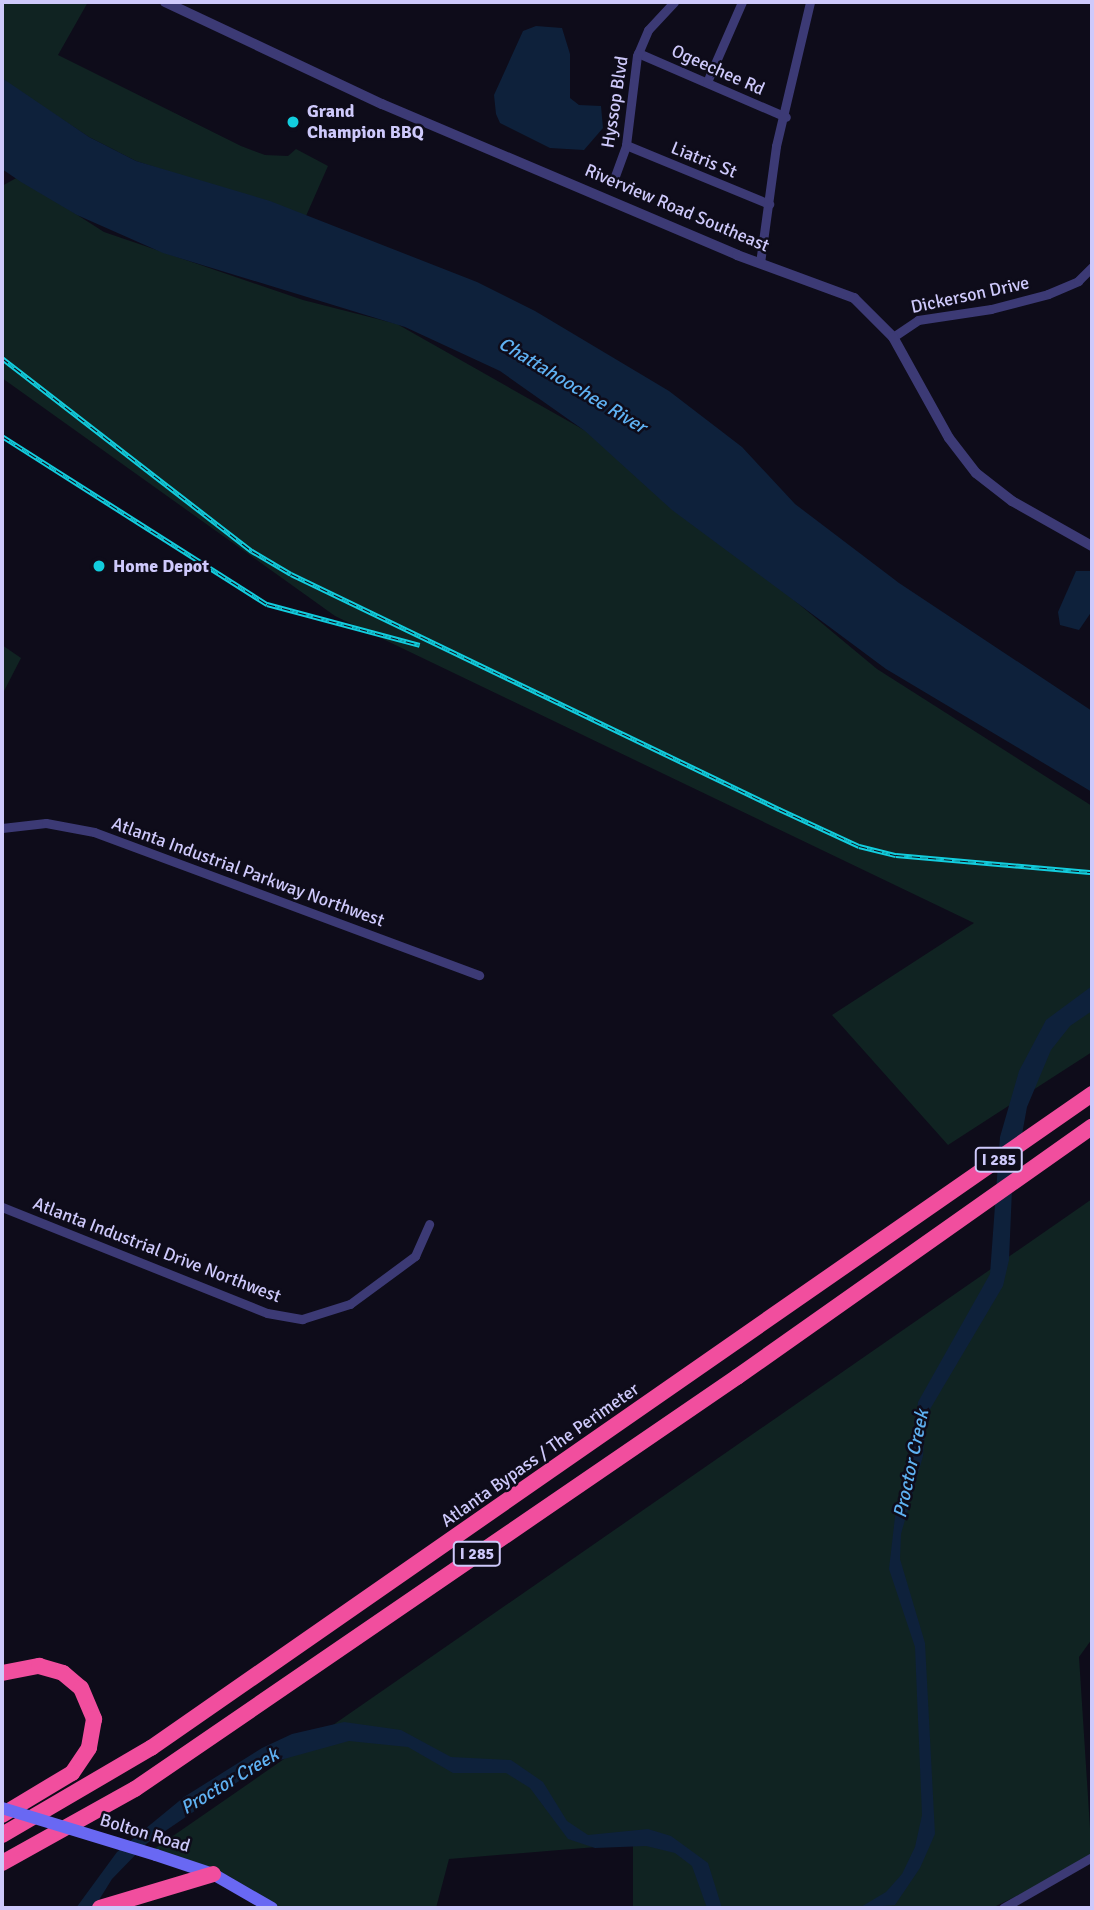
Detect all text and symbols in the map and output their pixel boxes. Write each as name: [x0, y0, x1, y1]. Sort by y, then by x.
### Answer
street label: Ogeechee Rd: [668, 40, 768, 100]
street label: Hyssop Blvd: [597, 54, 633, 150]
place label: Grand Champion BBQ: [307, 101, 424, 144]
marker: Grand Champion BBQ: [285, 114, 301, 130]
street label: Liatris St: [668, 137, 740, 183]
street label: Riverview Road Southeast: [582, 159, 772, 257]
street label: Dickerson Drive: [909, 272, 1031, 318]
water label: Chattahoochee River: [494, 333, 650, 439]
place label: Home Depot: [113, 555, 209, 577]
marker: Home Depot: [91, 558, 107, 574]
street label: Atlanta Industrial Parkway Northwest: [109, 813, 387, 931]
road number: I 285: [974, 1148, 1024, 1172]
street label: Atlanta Industrial Drive Northwest: [30, 1193, 284, 1307]
street label: Atlanta Bypass / The Perimeter: [437, 1378, 643, 1532]
water label: Proctor Creek: [889, 1408, 935, 1520]
road number: I 285: [452, 1542, 502, 1566]
water label: Proctor Creek: [177, 1744, 283, 1820]
street label: Bolton Road: [97, 1809, 193, 1857]

